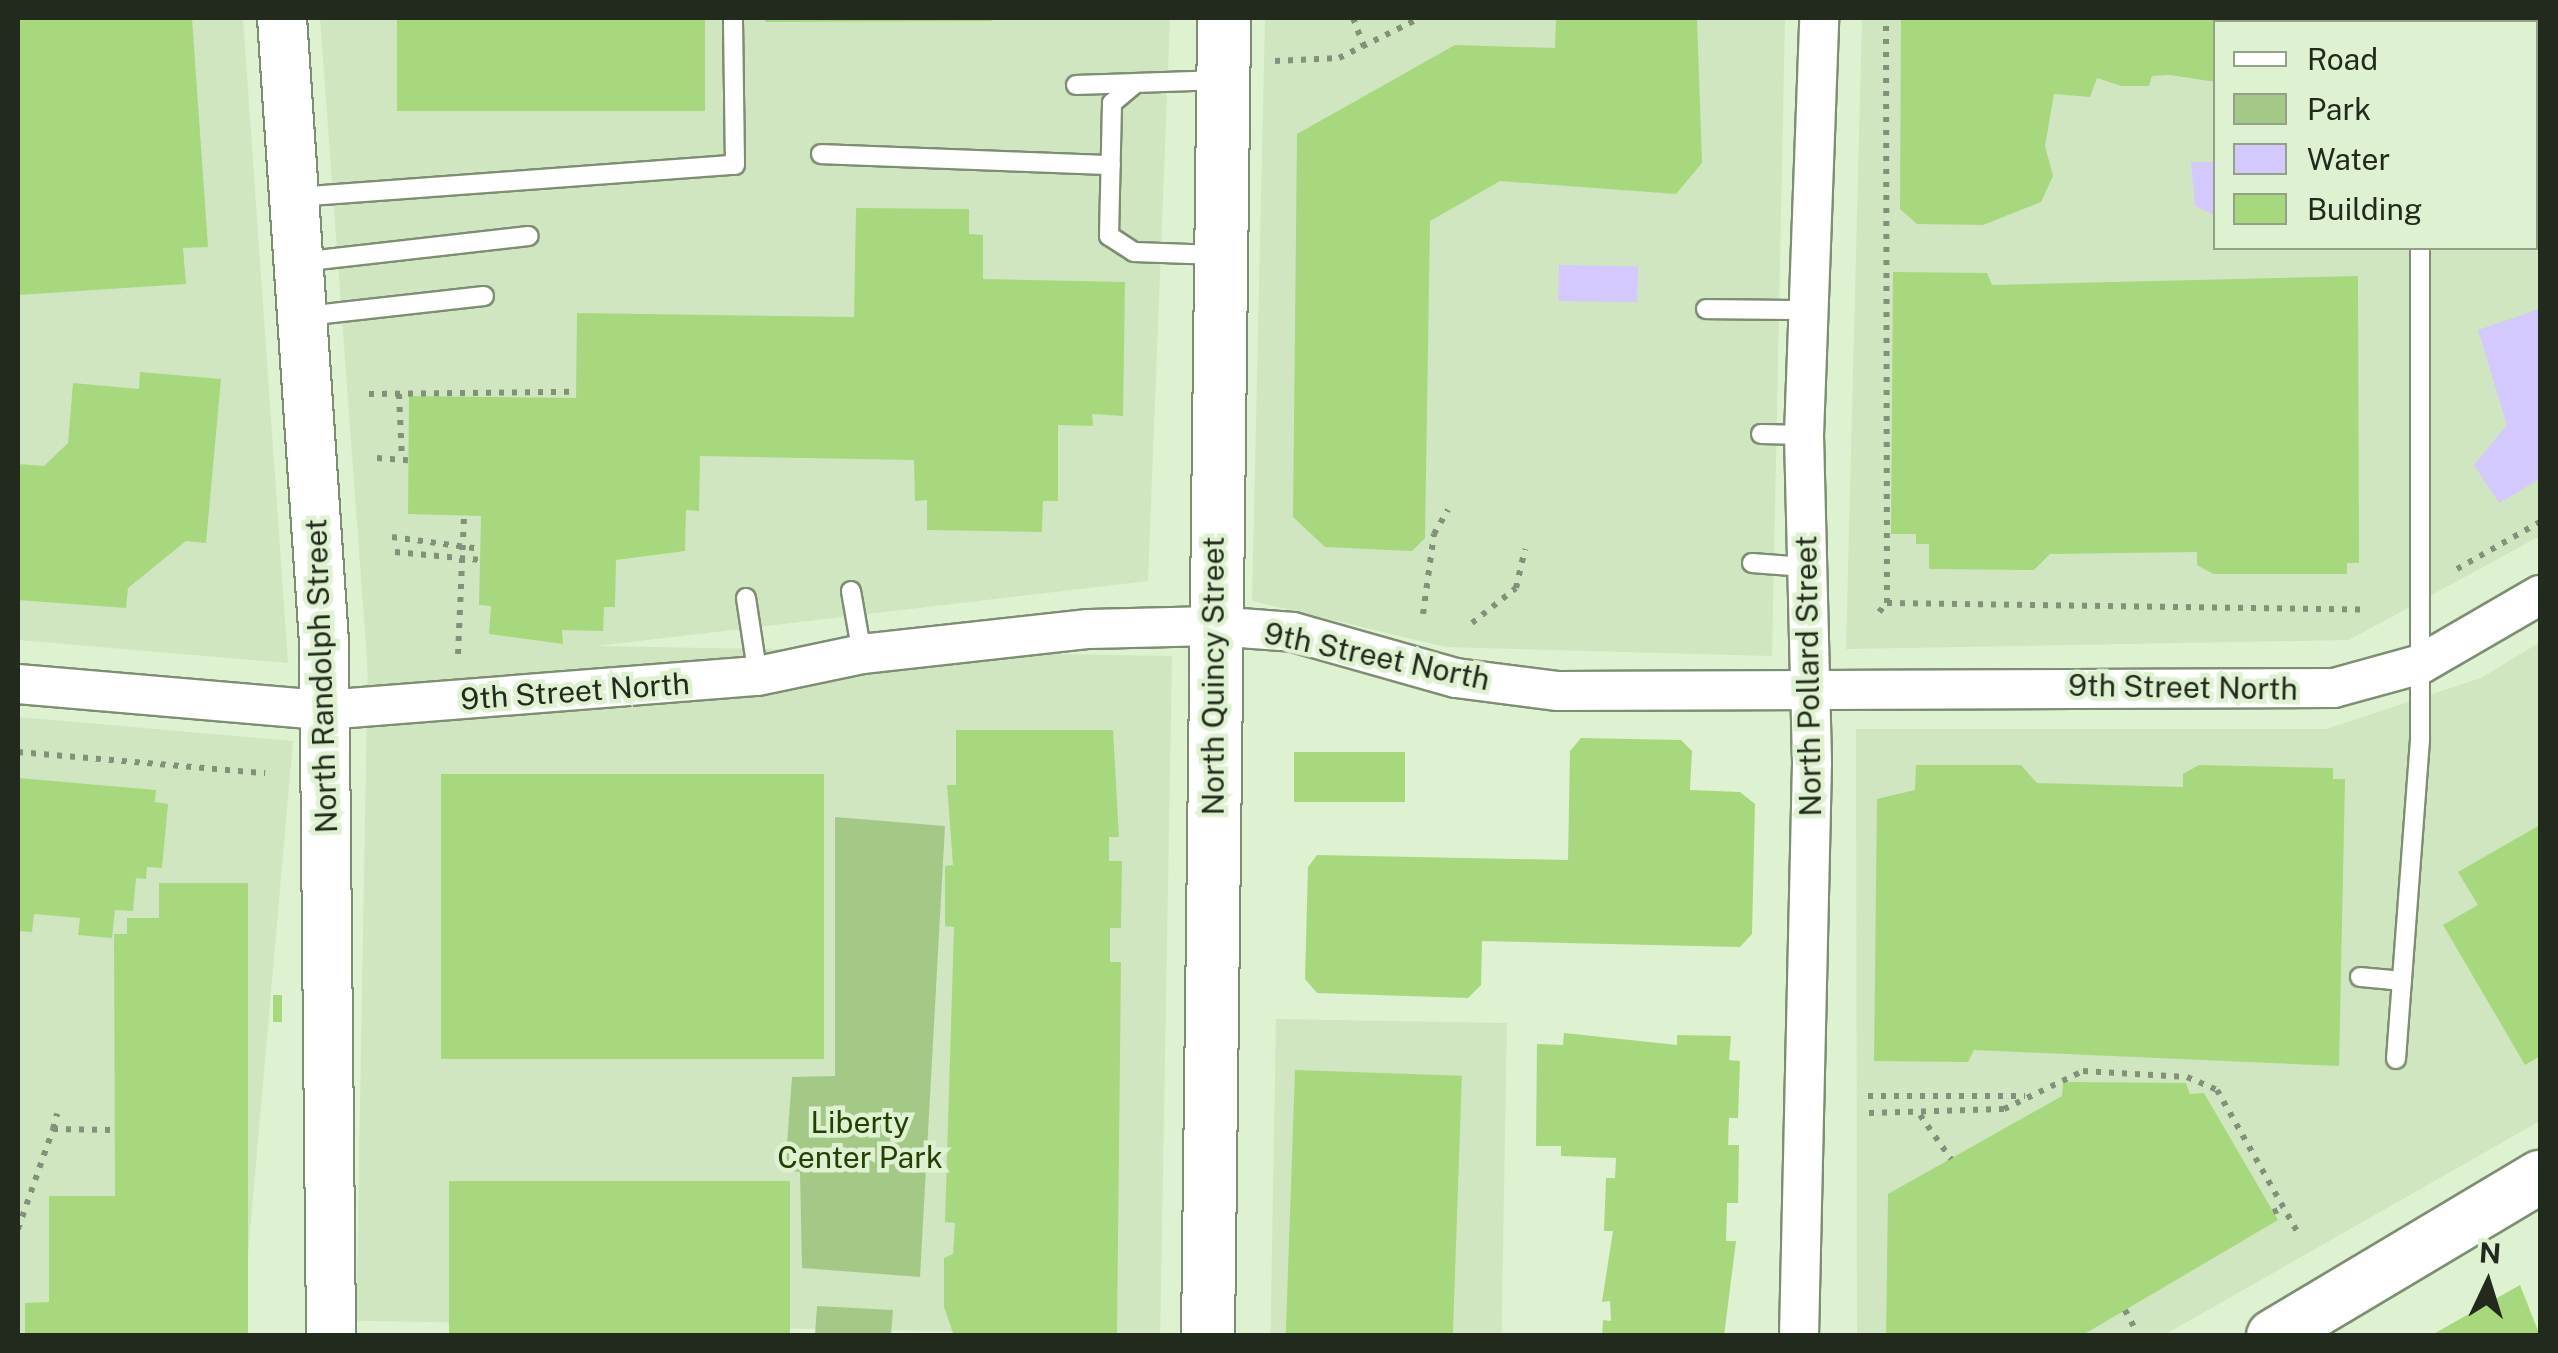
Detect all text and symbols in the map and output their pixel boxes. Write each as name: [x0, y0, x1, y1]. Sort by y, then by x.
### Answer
legend: [2213, 20, 2538, 250]
text: Road: [2307, 41, 2378, 77]
text: Park: [2307, 91, 2371, 127]
text: Water: [2307, 141, 2390, 177]
text: Building: [2307, 191, 2422, 227]
street label: North Randolph Street: [298, 518, 344, 834]
street label: North Pollard Street: [1788, 535, 1828, 817]
street label: North Quincy Street: [1195, 537, 1231, 815]
street label: 9th Street North: [1261, 615, 1493, 697]
street label: 9th Street North: [459, 665, 691, 717]
street label: 9th Street North: [2068, 667, 2298, 707]
park label: Liberty Center Park: [777, 1104, 943, 1174]
north arrow: [2438, 1233, 2538, 1333]
text: N: [2478, 1235, 2502, 1270]

